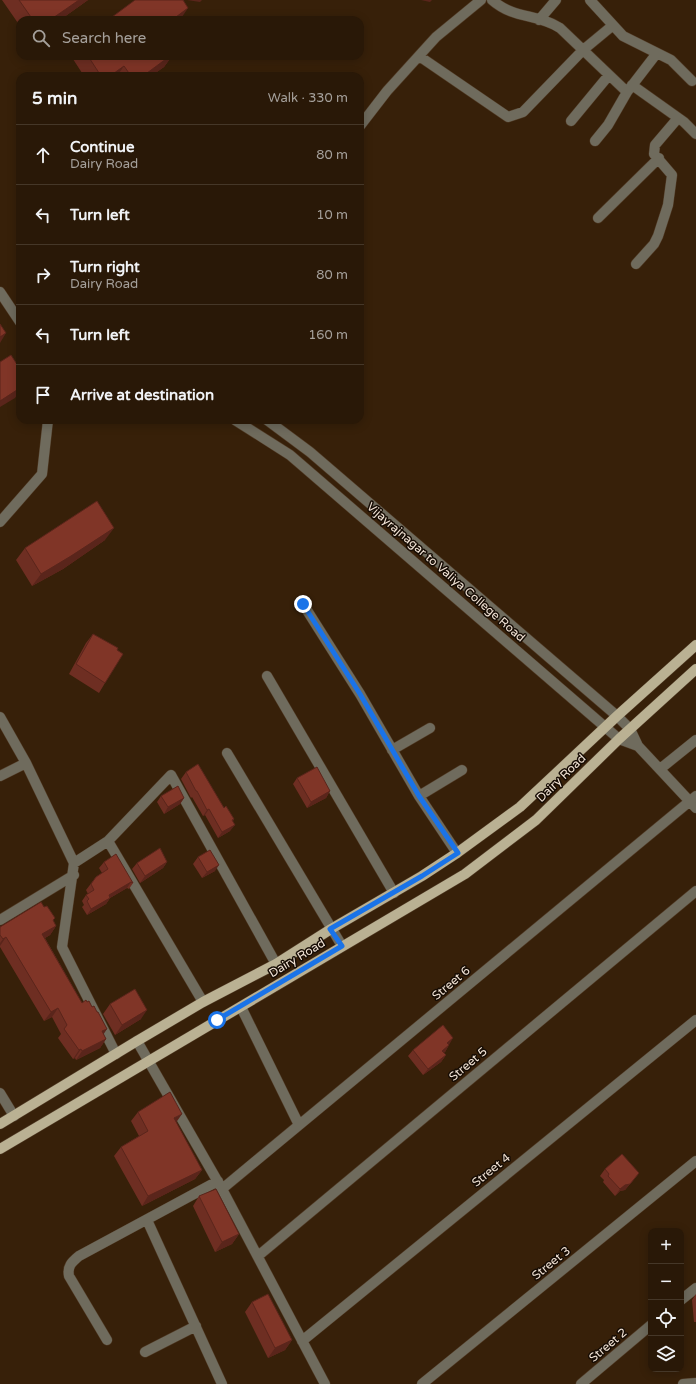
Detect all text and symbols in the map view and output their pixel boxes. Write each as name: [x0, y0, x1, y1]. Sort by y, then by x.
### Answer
search box: [16, 16, 364, 60]
icon: search: [30, 27, 52, 49]
text: Search here: [62, 29, 146, 47]
text: 5 min: [32, 88, 77, 109]
text: Walk · 330 m: [268, 90, 348, 106]
text: Continue: [70, 138, 134, 156]
icon: ahead: [32, 144, 54, 166]
text: 80 m: [316, 147, 348, 163]
text: Dairy Road: [70, 156, 138, 172]
icon: left: [32, 204, 54, 226]
text: Turn left: [70, 206, 130, 224]
text: 10 m: [316, 207, 348, 223]
text: Turn right: [70, 258, 140, 276]
icon: right: [32, 264, 54, 286]
text: 80 m: [316, 267, 348, 283]
text: Dairy Road: [70, 276, 138, 292]
icon: left: [32, 324, 54, 346]
text: Turn left: [70, 326, 130, 344]
text: 160 m: [308, 327, 348, 343]
icon: arrive: [32, 384, 54, 406]
text: Arrive at destination: [70, 386, 214, 404]
street label: Vijayrajnagar to Valiya College Road: [364, 499, 528, 645]
route end: [294, 595, 312, 613]
street label: Dairy Road: [533, 751, 589, 805]
street label: Dairy Road: [266, 936, 328, 980]
street label: Street 6: [429, 963, 473, 1003]
route start: [208, 1011, 226, 1029]
street label: Street 5: [446, 1044, 490, 1084]
street label: Street 4: [469, 1150, 513, 1190]
map controls: [648, 1228, 684, 1372]
button: +: [648, 1228, 684, 1264]
street label: Street 3: [529, 1243, 573, 1283]
button: −: [648, 1264, 684, 1300]
button: locate: [648, 1300, 684, 1336]
street label: Street 2: [586, 1325, 630, 1365]
button: layers: [648, 1336, 684, 1372]

